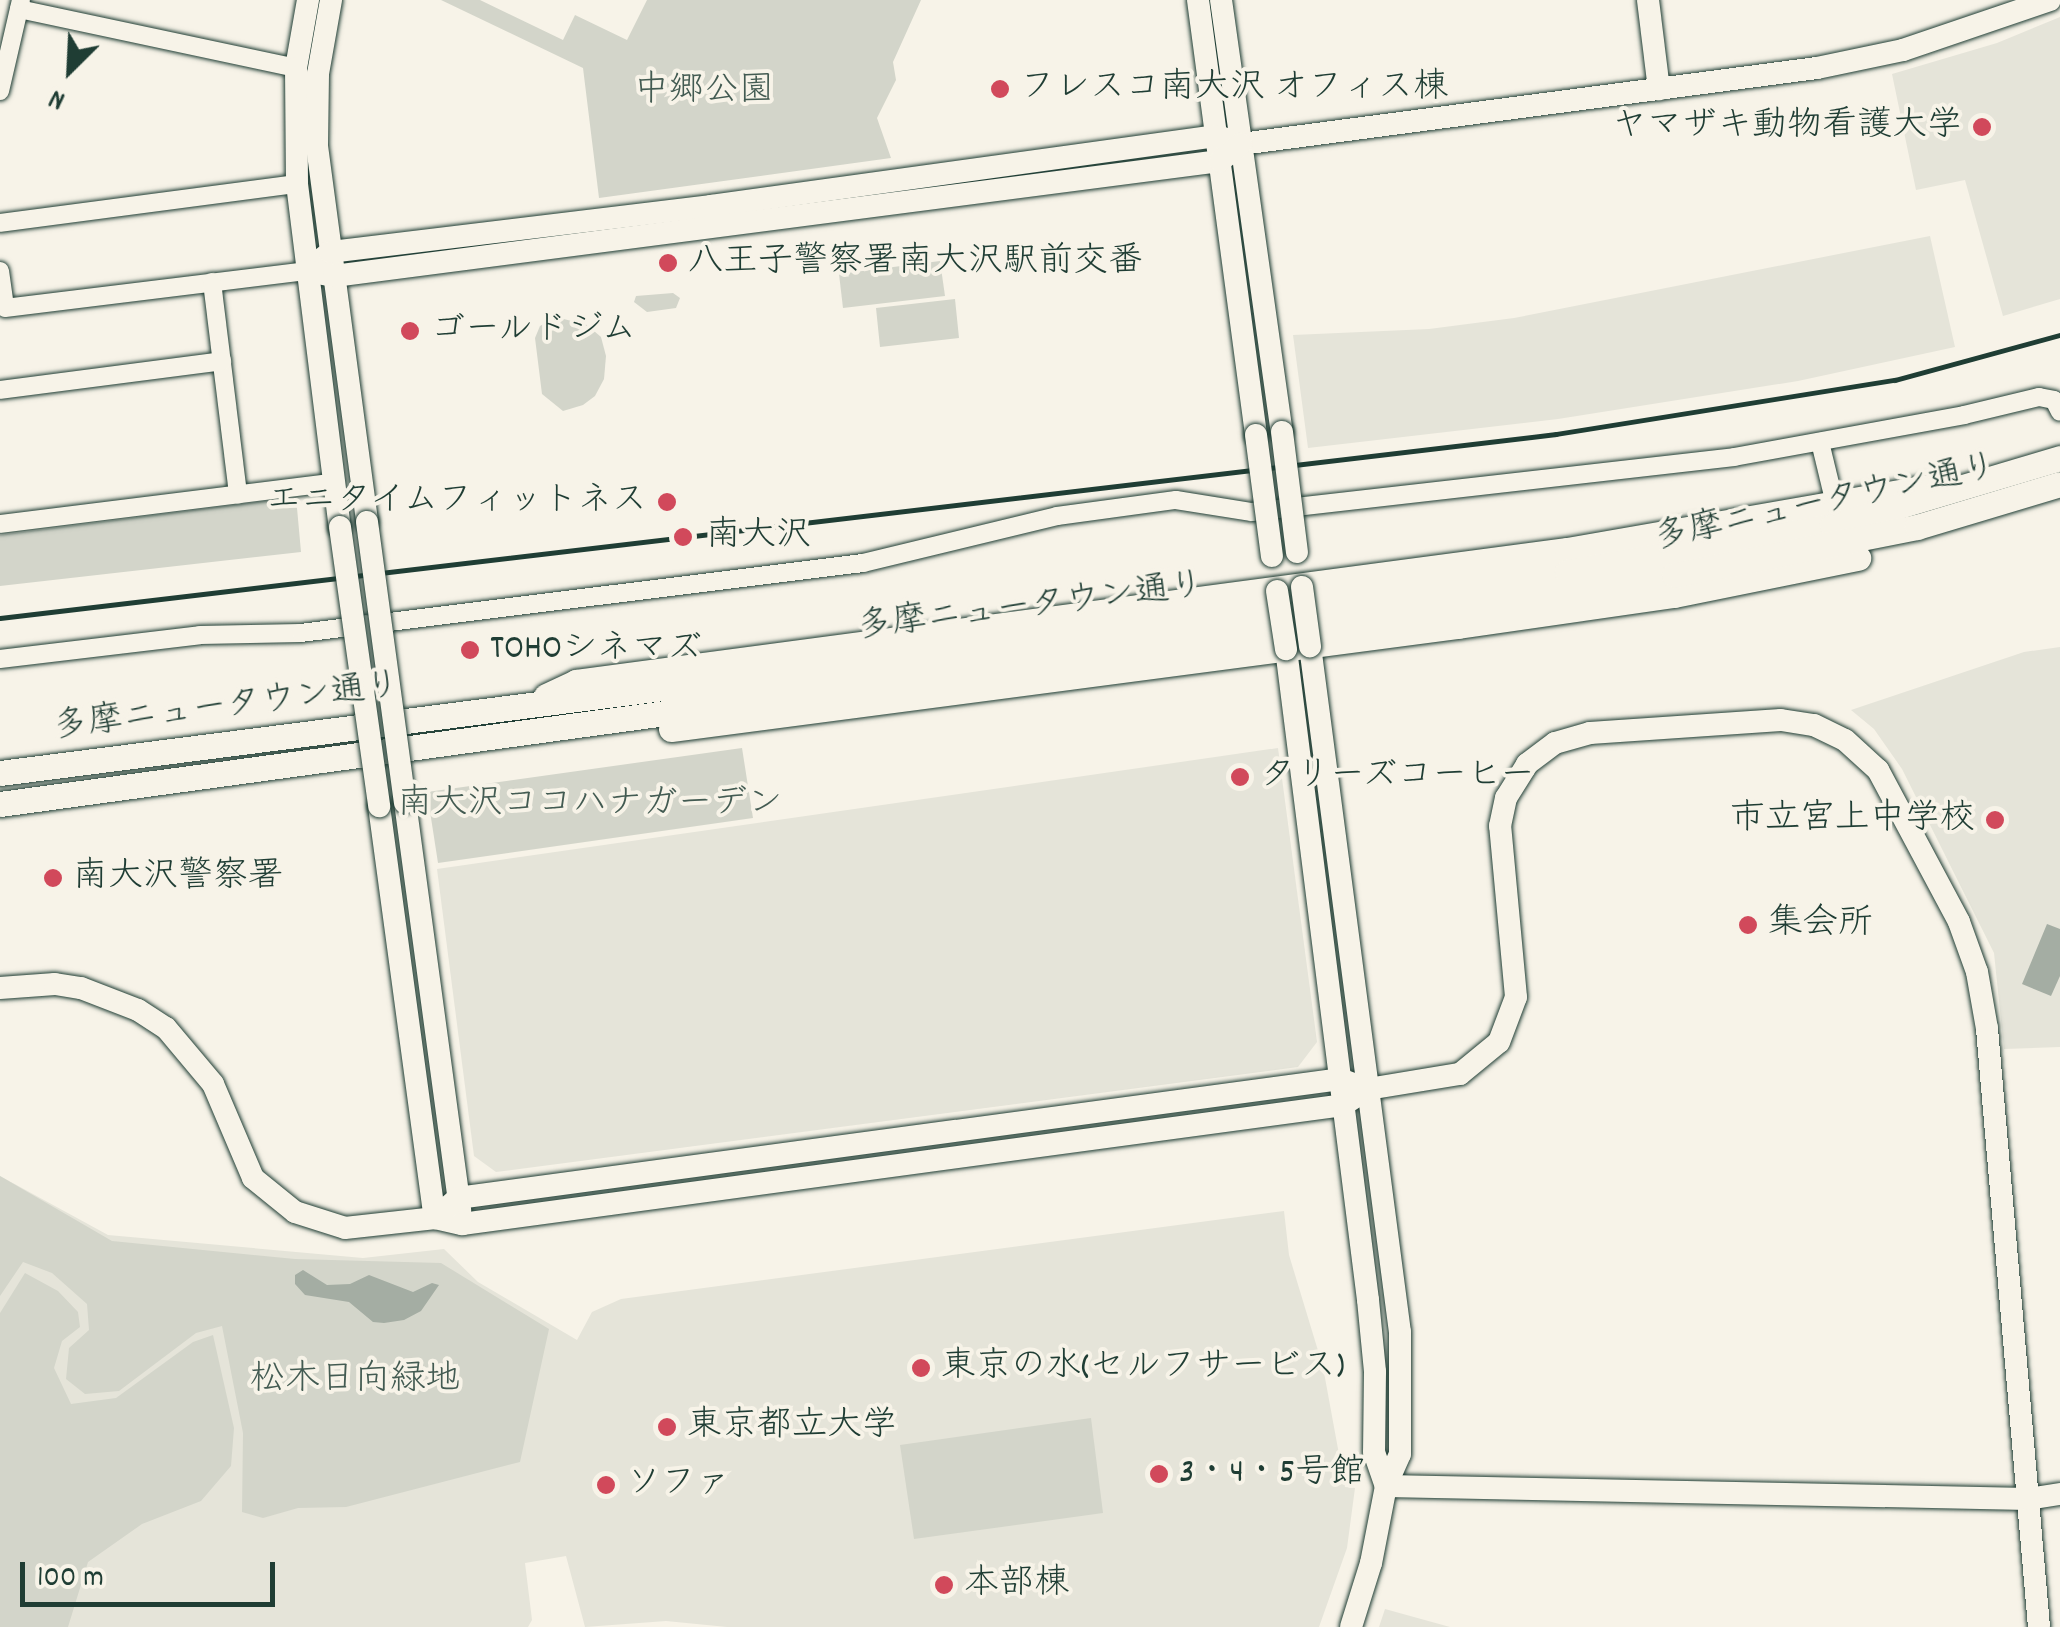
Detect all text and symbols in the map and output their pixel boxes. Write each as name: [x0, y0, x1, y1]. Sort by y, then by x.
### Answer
north arrow: [20, 20, 120, 120]
place label: フレスコ南大沢 オフィス棟: [1020, 68, 1448, 110]
park label: 中郷公園: [634, 71, 774, 113]
text: N: [43, 76, 72, 118]
marker: フレスコ南大沢 オフィス棟: [989, 78, 1011, 100]
place label: ヤマザキ動物看護大学: [1612, 106, 1962, 148]
marker: ヤマザキ動物看護大学: [1971, 116, 1993, 138]
place label: 八王子警察署南大沢駅前交番: [688, 242, 1143, 284]
marker: 八王子警察署南大沢駅前交番: [657, 252, 679, 274]
place label: ゴールドジム: [430, 310, 640, 352]
marker: ゴールドジム: [399, 320, 421, 342]
street label: 多摩ニュータウン通り: [1650, 447, 2002, 561]
place label: エニタイムフィットネス: [262, 481, 647, 523]
marker: エニタイムフィットネス: [656, 491, 678, 513]
place label: 南大沢: [706, 516, 811, 558]
marker: 南大沢: [670, 524, 696, 550]
street label: 多摩ニュータウン通り: [855, 566, 1207, 650]
place label: TOHOシネマズ: [490, 629, 702, 671]
marker: TOHOシネマズ: [459, 639, 481, 661]
street label: 多摩ニュータウン通り: [51, 666, 403, 750]
place label: タリーズコーヒー: [1260, 756, 1538, 798]
marker: タリーズコーヒー: [1229, 766, 1251, 788]
park label: 南大沢ココハナガーデン: [398, 784, 782, 826]
place label: 市立宮上中学校: [1730, 799, 1975, 841]
marker: 市立宮上中学校: [1984, 809, 2006, 831]
place label: 南大沢警察署: [73, 857, 283, 899]
marker: 南大沢警察署: [42, 867, 64, 889]
place label: 集会所: [1768, 904, 1873, 946]
marker: 集会所: [1737, 914, 1759, 936]
place label: 東京の水(セルフサービス): [941, 1347, 1343, 1389]
marker: 東京の水(セルフサービス): [910, 1357, 932, 1379]
park label: 松木日向緑地: [250, 1360, 460, 1402]
place label: 東京都立大学: [687, 1406, 897, 1448]
marker: 東京都立大学: [656, 1416, 678, 1438]
place label: 3・4・5号館: [1179, 1453, 1365, 1495]
marker: 3・4・5号館: [1148, 1463, 1170, 1485]
place label: ソファ: [626, 1464, 731, 1506]
marker: ソファ: [595, 1474, 617, 1496]
scale bar: [25, 1542, 280, 1604]
text: 100 m: [37, 1558, 104, 1601]
place label: 本部棟: [964, 1564, 1069, 1606]
marker: 本部棟: [933, 1574, 955, 1596]

